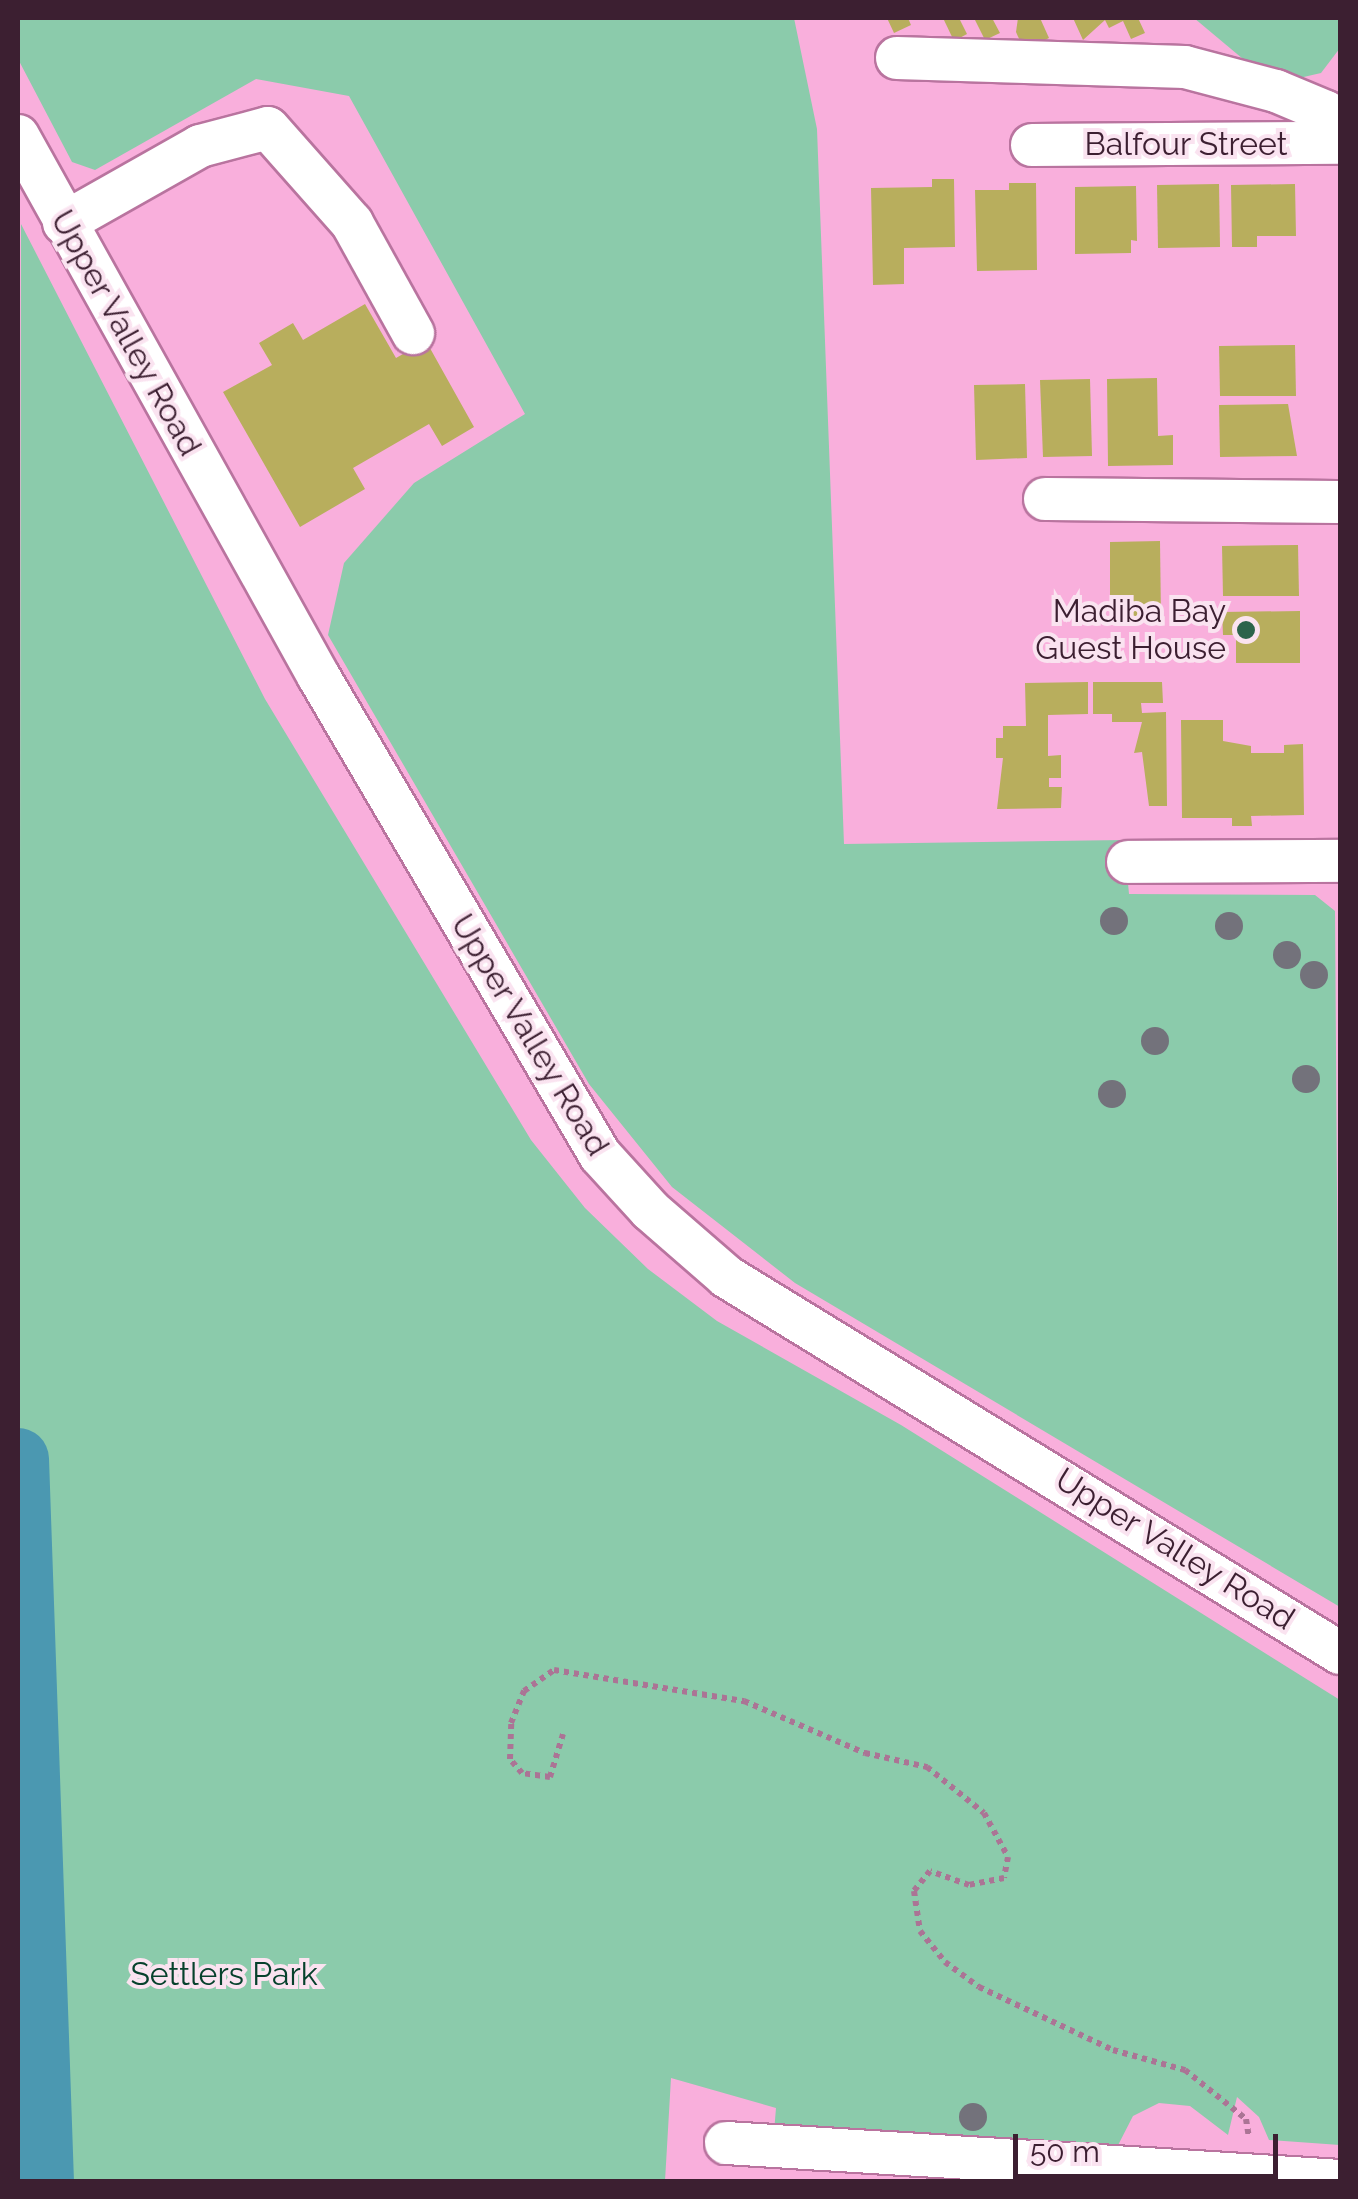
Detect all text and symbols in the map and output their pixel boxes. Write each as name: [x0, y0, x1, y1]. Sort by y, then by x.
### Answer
street label: Balfour Street: [1084, 125, 1288, 163]
street label: Upper Valley Road: [42, 203, 210, 463]
place label: Madiba Bay Guest House: [1035, 593, 1226, 668]
marker: Madiba Bay Guest House: [1235, 619, 1257, 641]
street label: Upper Valley Road: [442, 906, 618, 1164]
street label: Upper Valley Road: [1047, 1459, 1303, 1639]
park label: Settlers Park: [130, 1955, 318, 1993]
scale bar: [1018, 2114, 1283, 2176]
text: 50 m: [1030, 2134, 1100, 2169]

